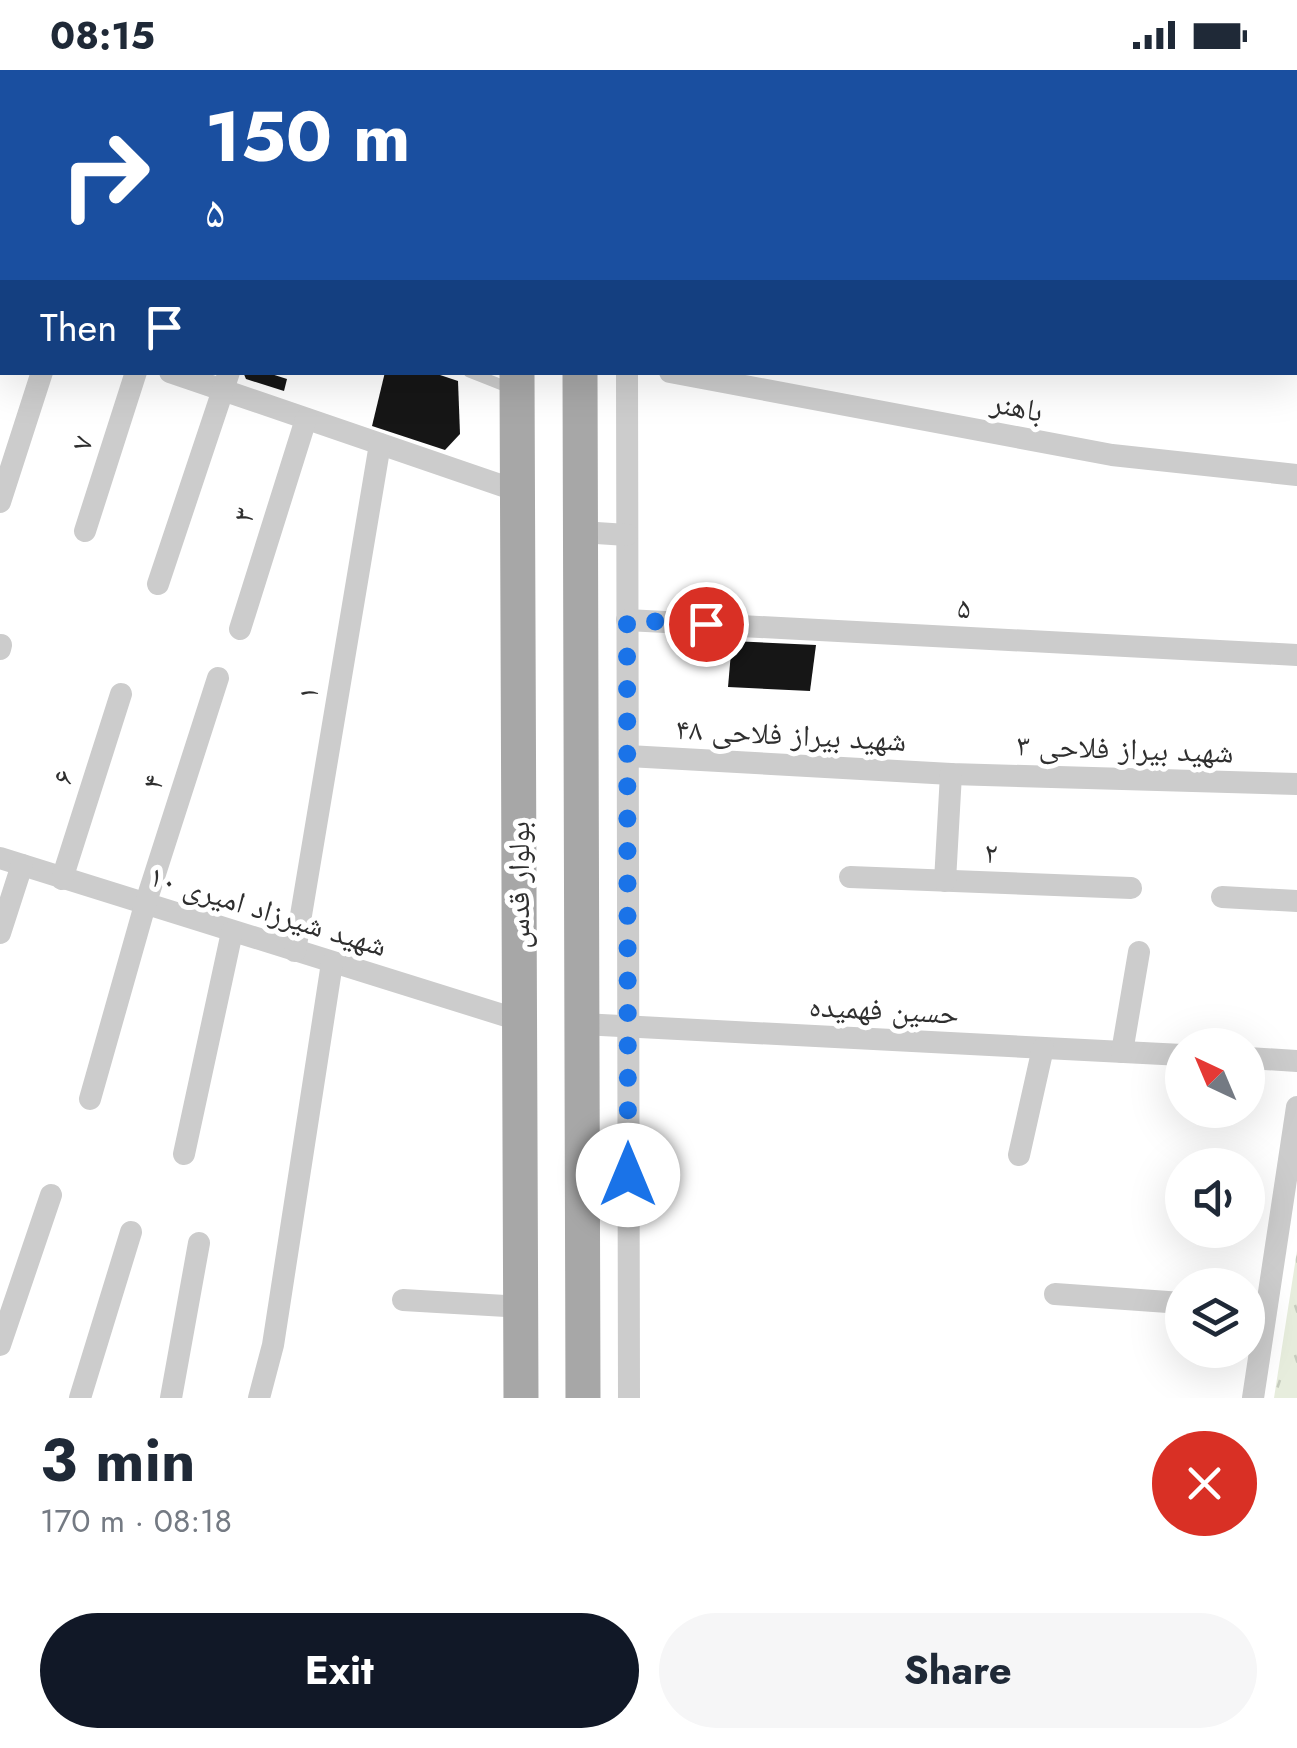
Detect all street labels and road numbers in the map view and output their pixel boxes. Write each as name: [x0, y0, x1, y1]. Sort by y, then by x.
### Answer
street label: باهنر: [987, 380, 1047, 433]
street label: ۷: [59, 430, 104, 456]
street label: ۳: [221, 502, 266, 528]
street label: ۵: [956, 586, 972, 629]
street label: ۱: [285, 683, 330, 703]
street label: شهید بیراز فلاحی ۴۸: [675, 707, 907, 762]
street label: شهید بیراز فلاحی ۳: [1016, 723, 1234, 774]
street label: ۶: [40, 764, 85, 790]
street label: ۴: [130, 769, 175, 795]
street label: بولوار قدس: [497, 821, 540, 949]
street label: ۲: [984, 831, 999, 874]
street label: شهید شیرزاد امیری ۱۰: [144, 854, 392, 967]
street label: حسین فهمیده: [808, 984, 960, 1035]

